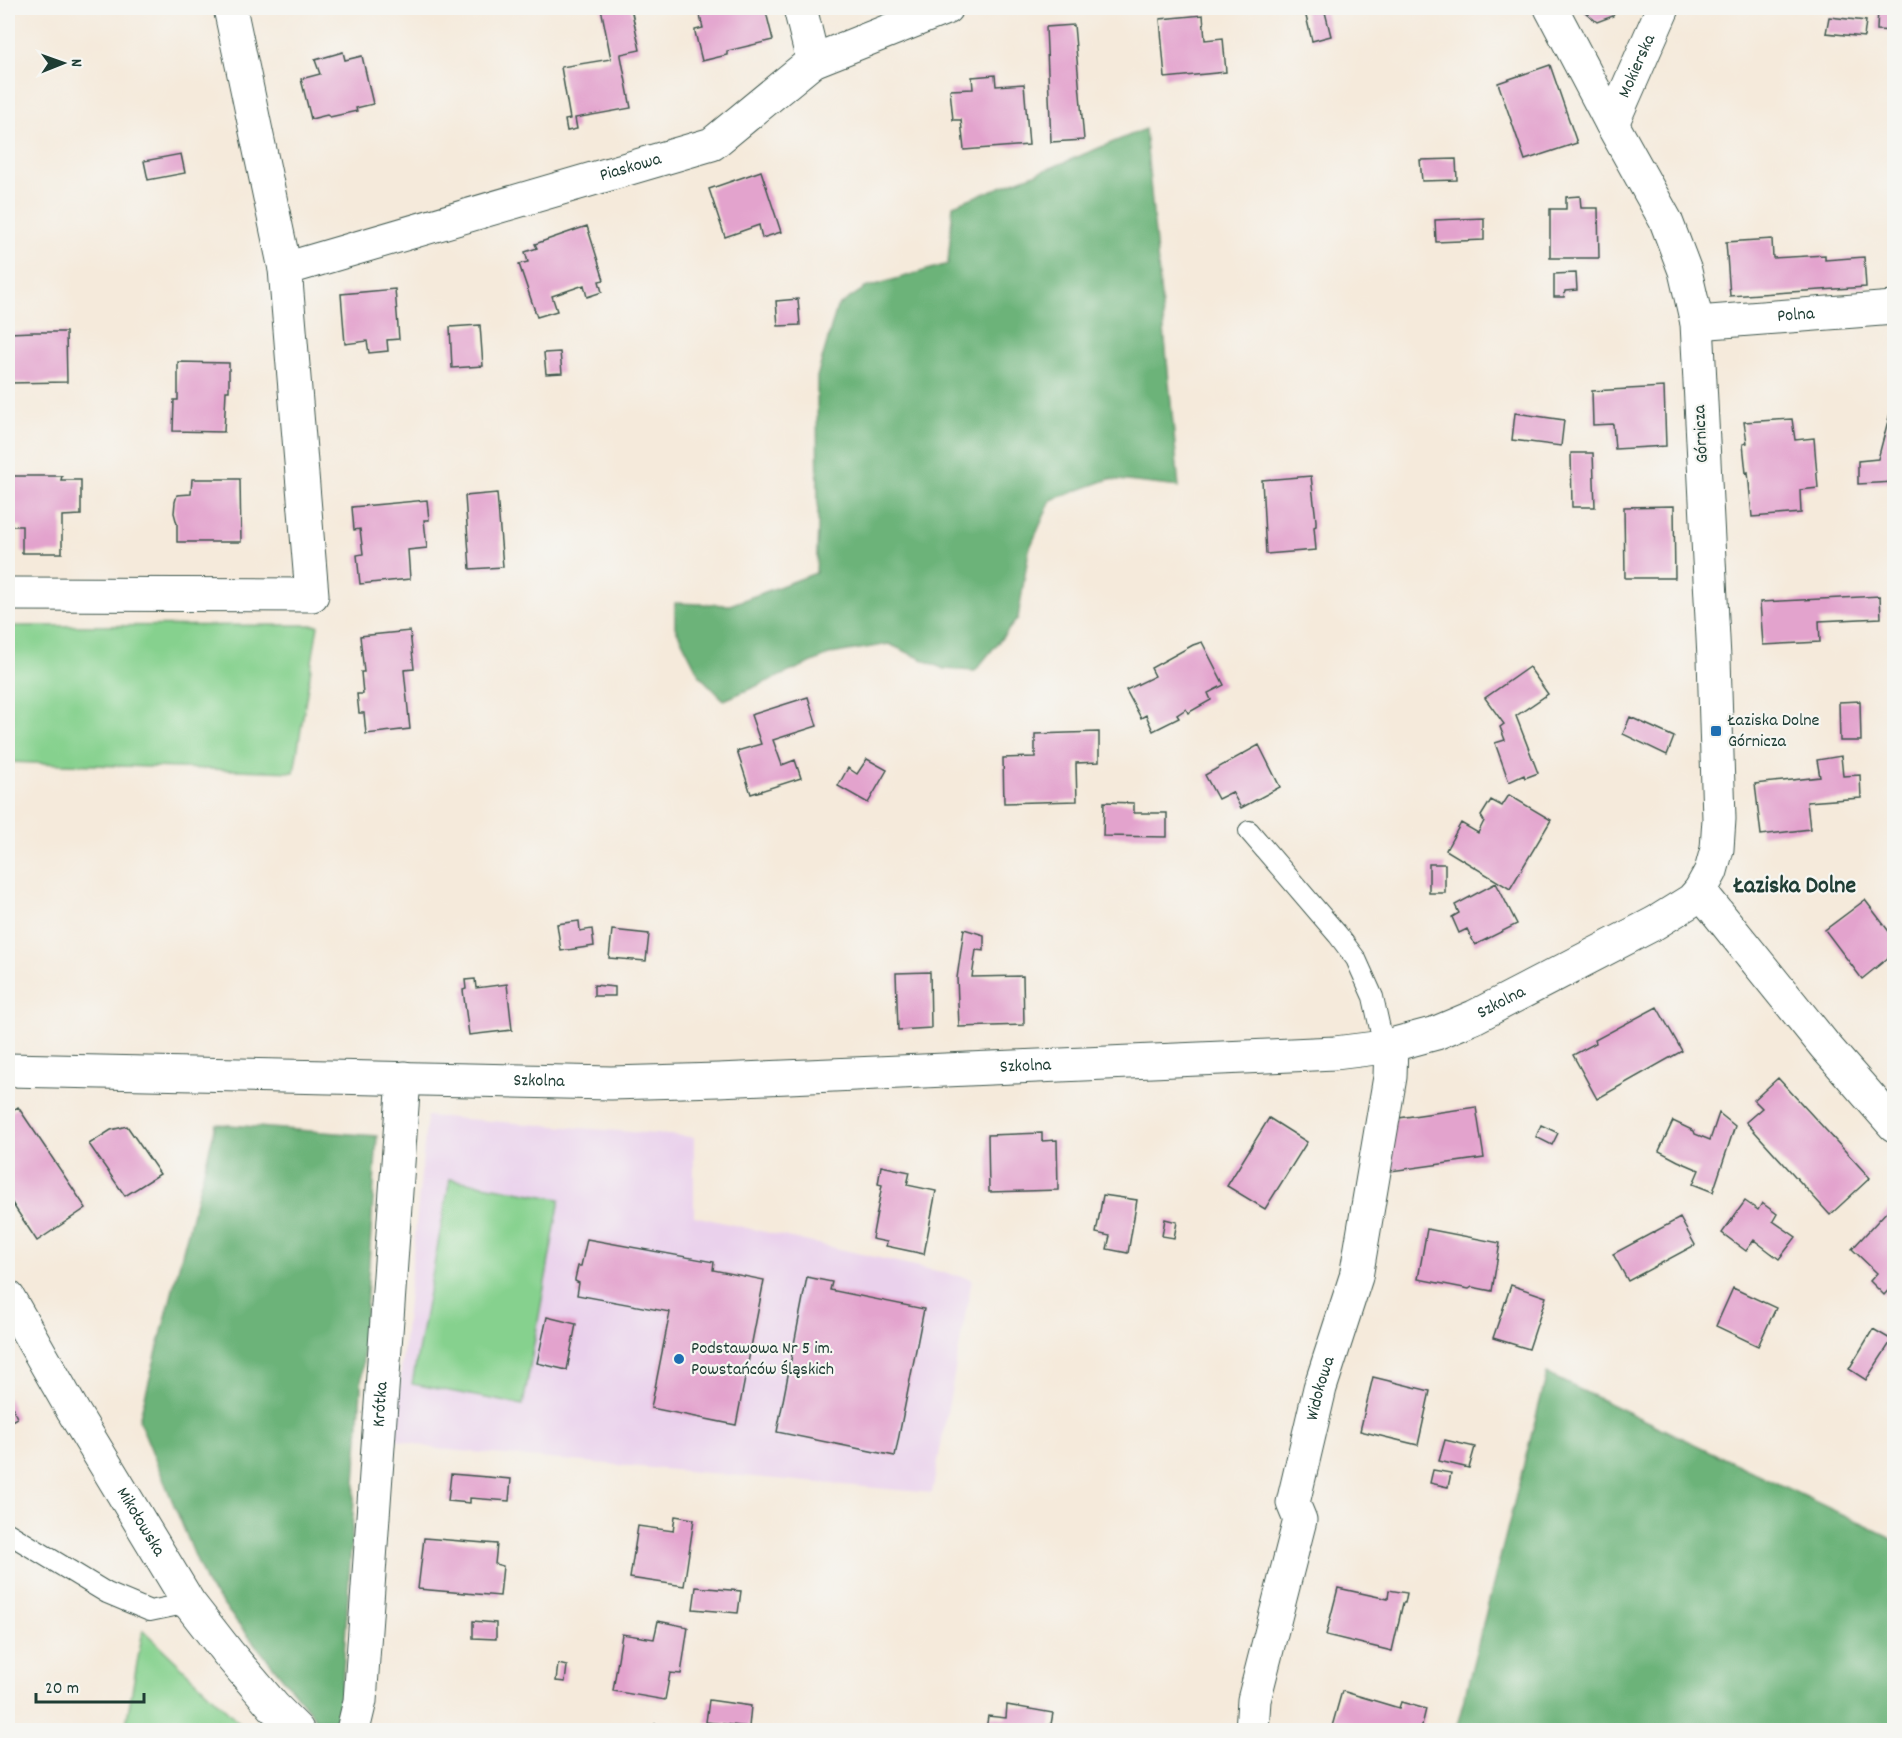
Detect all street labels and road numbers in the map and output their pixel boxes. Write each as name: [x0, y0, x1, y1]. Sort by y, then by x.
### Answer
street label: Mokierska: [1612, 30, 1663, 102]
street label: Piaskowa: [597, 147, 665, 189]
street label: Polna: [1776, 302, 1816, 329]
street label: Górnicza: [1688, 404, 1716, 464]
street label: Szkolna: [1473, 980, 1530, 1026]
street label: Szkolna: [999, 1053, 1052, 1080]
street label: Szkolna: [513, 1068, 565, 1095]
street label: Widokowa: [1300, 1353, 1342, 1423]
street label: Krótka: [367, 1380, 395, 1428]
street label: Mikołowska: [110, 1483, 171, 1562]

